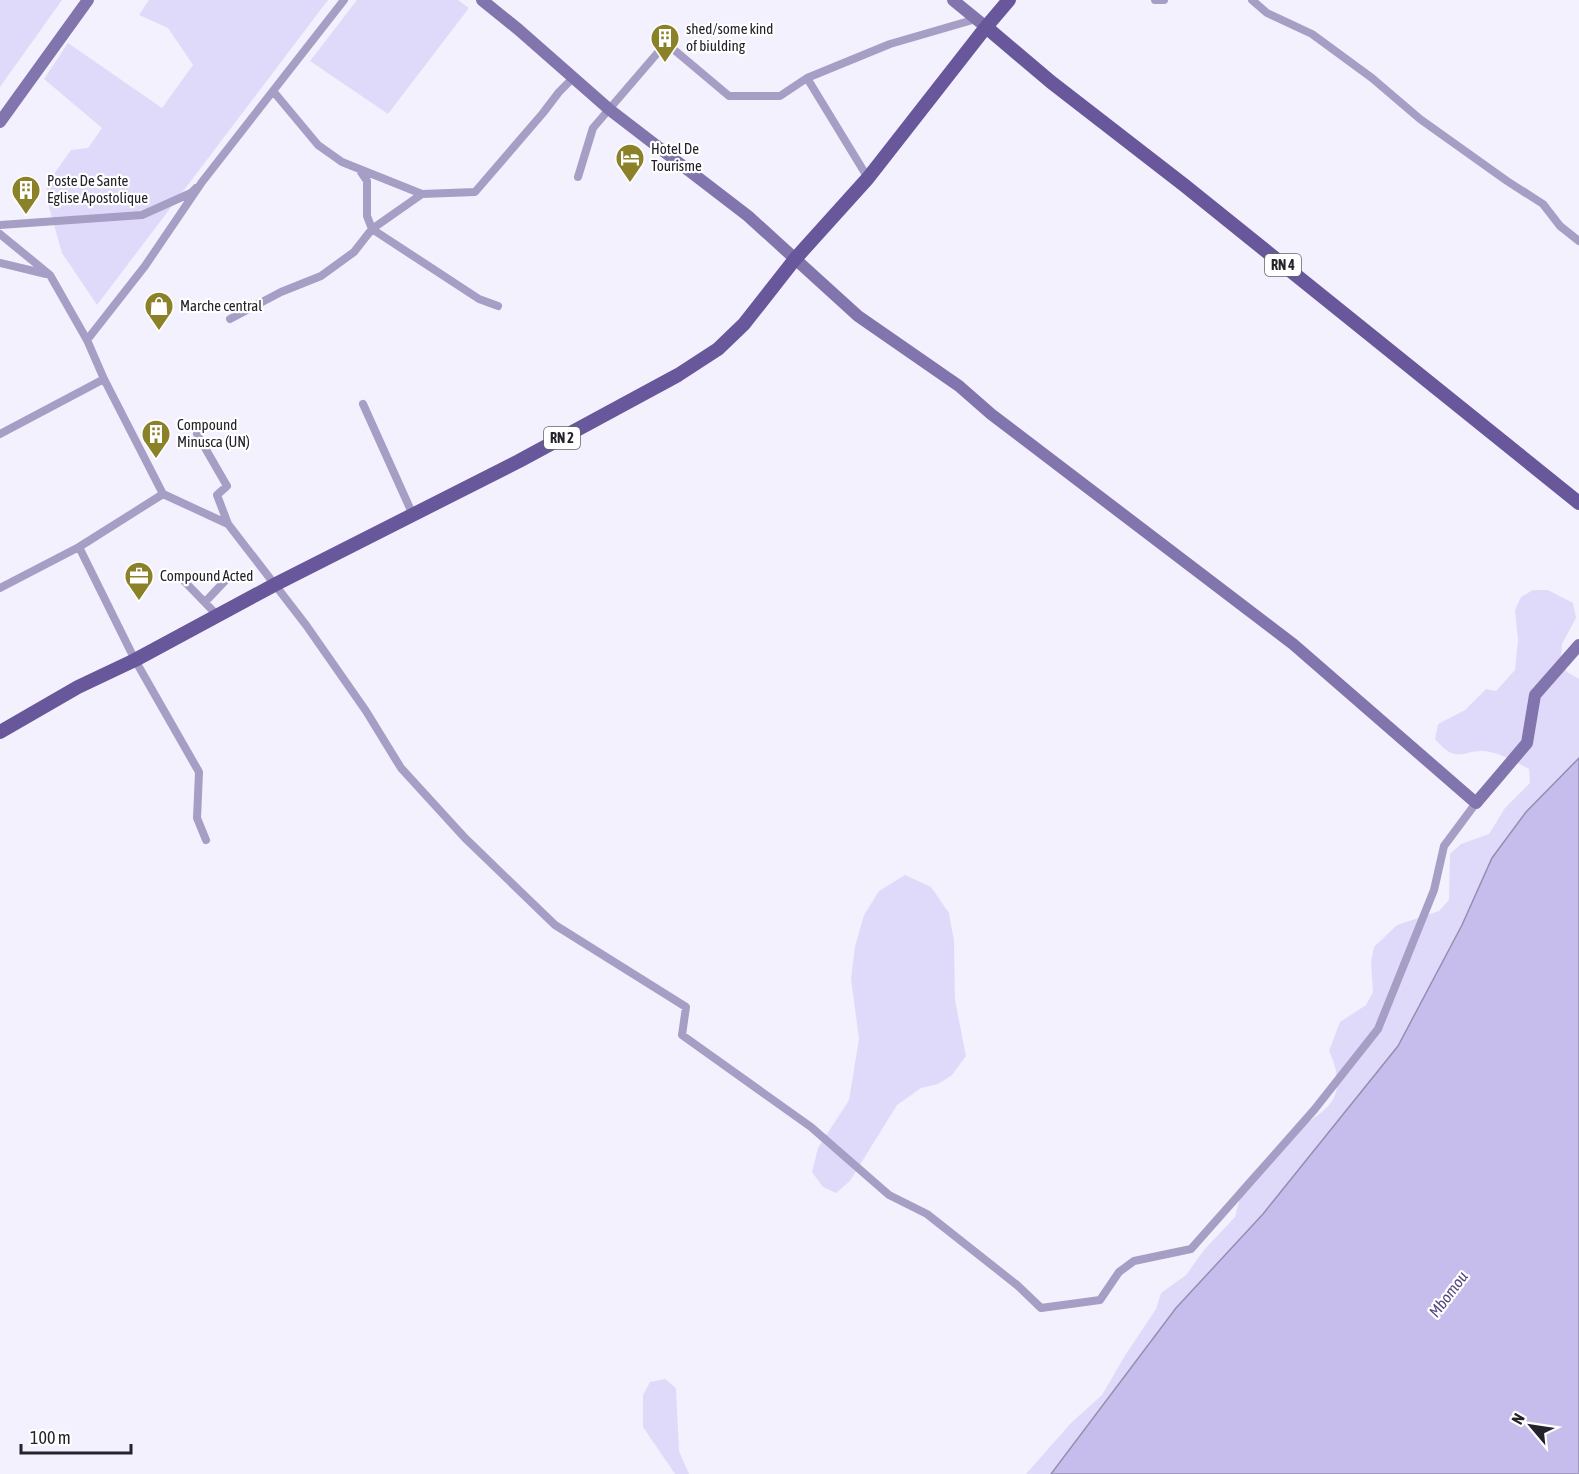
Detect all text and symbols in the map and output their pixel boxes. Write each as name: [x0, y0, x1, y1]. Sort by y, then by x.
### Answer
place label: shed/some kind of biulding: [686, 20, 773, 54]
building icon: shed/some kind of biulding: [649, 22, 681, 64]
place label: Hotel De Tourisme: [651, 140, 702, 174]
hotel icon: Hotel De Tourisme: [614, 142, 646, 184]
place label: Poste De Sante Eglise Apostolique: [47, 172, 148, 206]
building icon: Poste De Sante Eglise Apostolique: [10, 174, 42, 216]
road number: RN 4: [1265, 254, 1301, 276]
shop icon: Marche central: [143, 290, 175, 332]
place label: Marche central: [180, 297, 262, 314]
place label: Compound Minusca (UN): [177, 416, 250, 450]
building icon: Compound Minusca (UN): [140, 418, 172, 460]
road number: RN 2: [544, 427, 580, 449]
office icon: Compound Acted: [123, 560, 155, 602]
place label: Compound Acted: [160, 567, 253, 584]
water label: Mbomou: [1425, 1267, 1471, 1320]
north arrow: [1501, 1396, 1561, 1456]
text: N: [1508, 1410, 1528, 1427]
scale bar: [21, 1417, 130, 1455]
text: 100 m: [30, 1427, 71, 1448]

